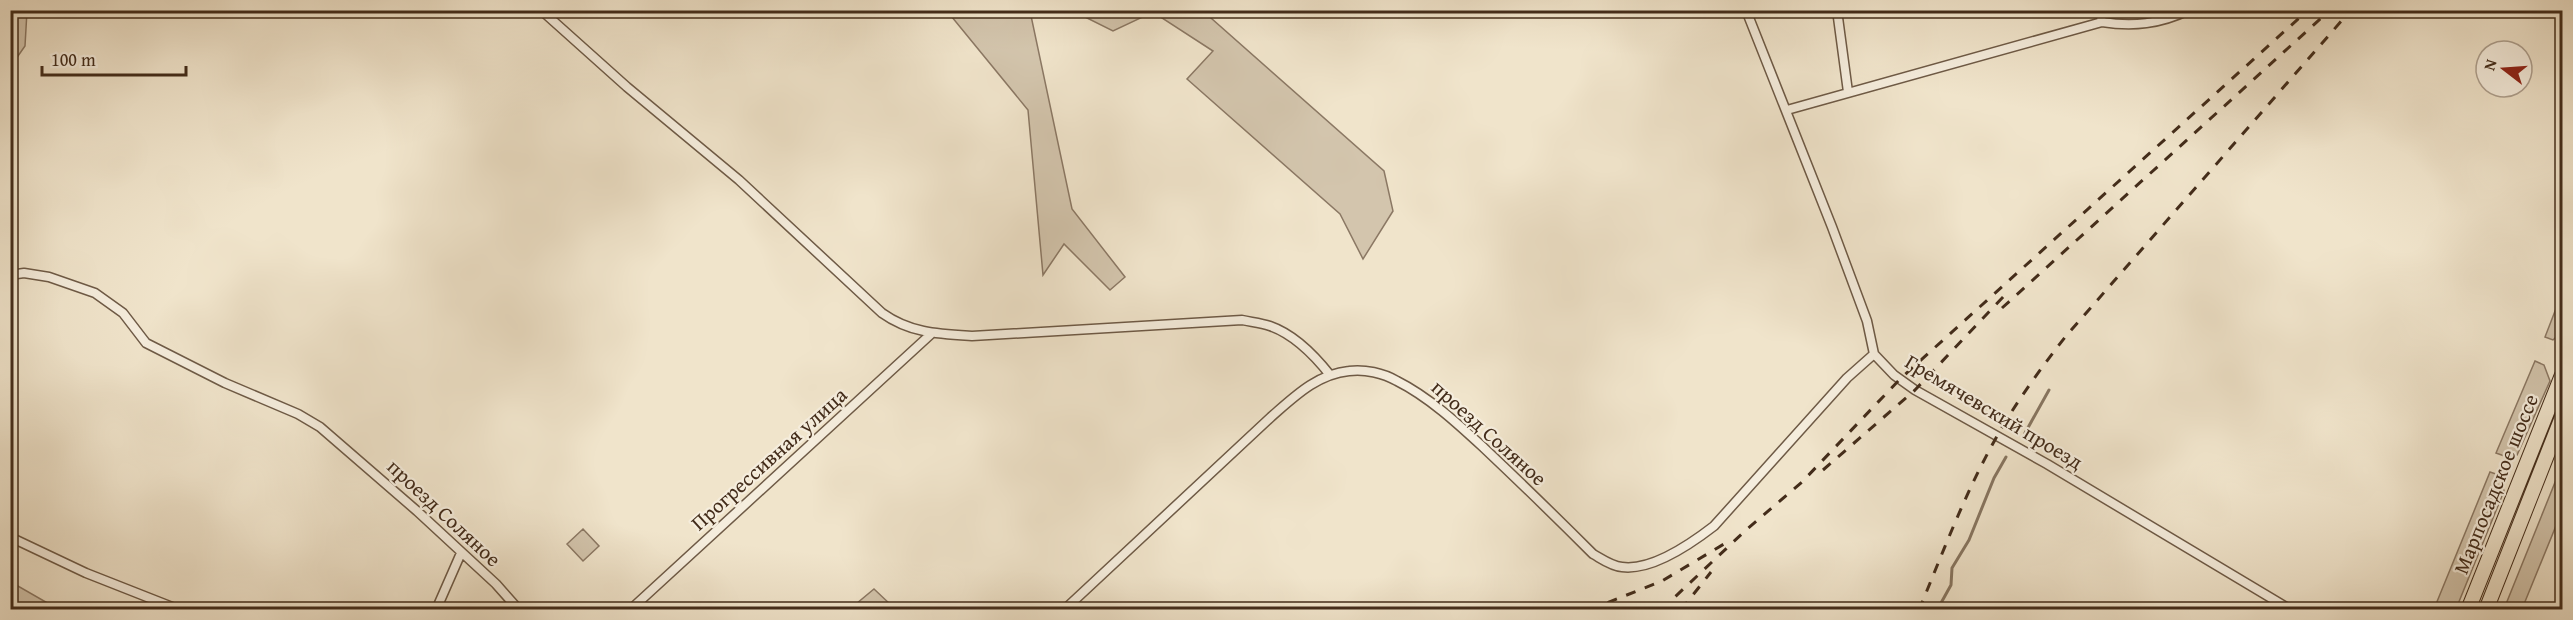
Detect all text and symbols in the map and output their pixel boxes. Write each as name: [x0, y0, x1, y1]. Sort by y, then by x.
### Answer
scale bar: [42, 39, 186, 77]
north arrow: [2474, 39, 2534, 99]
text: 100 m: [51, 46, 96, 73]
text: N: [2477, 56, 2503, 73]
street label: Гремячевский проезд: [1899, 346, 2090, 477]
street label: проезд Соляное: [1425, 372, 1554, 493]
street label: Прогрессивная улица: [684, 380, 854, 537]
street label: Марпосадское шоссе: [2445, 389, 2546, 578]
street label: проезд Соляное: [380, 452, 508, 574]

